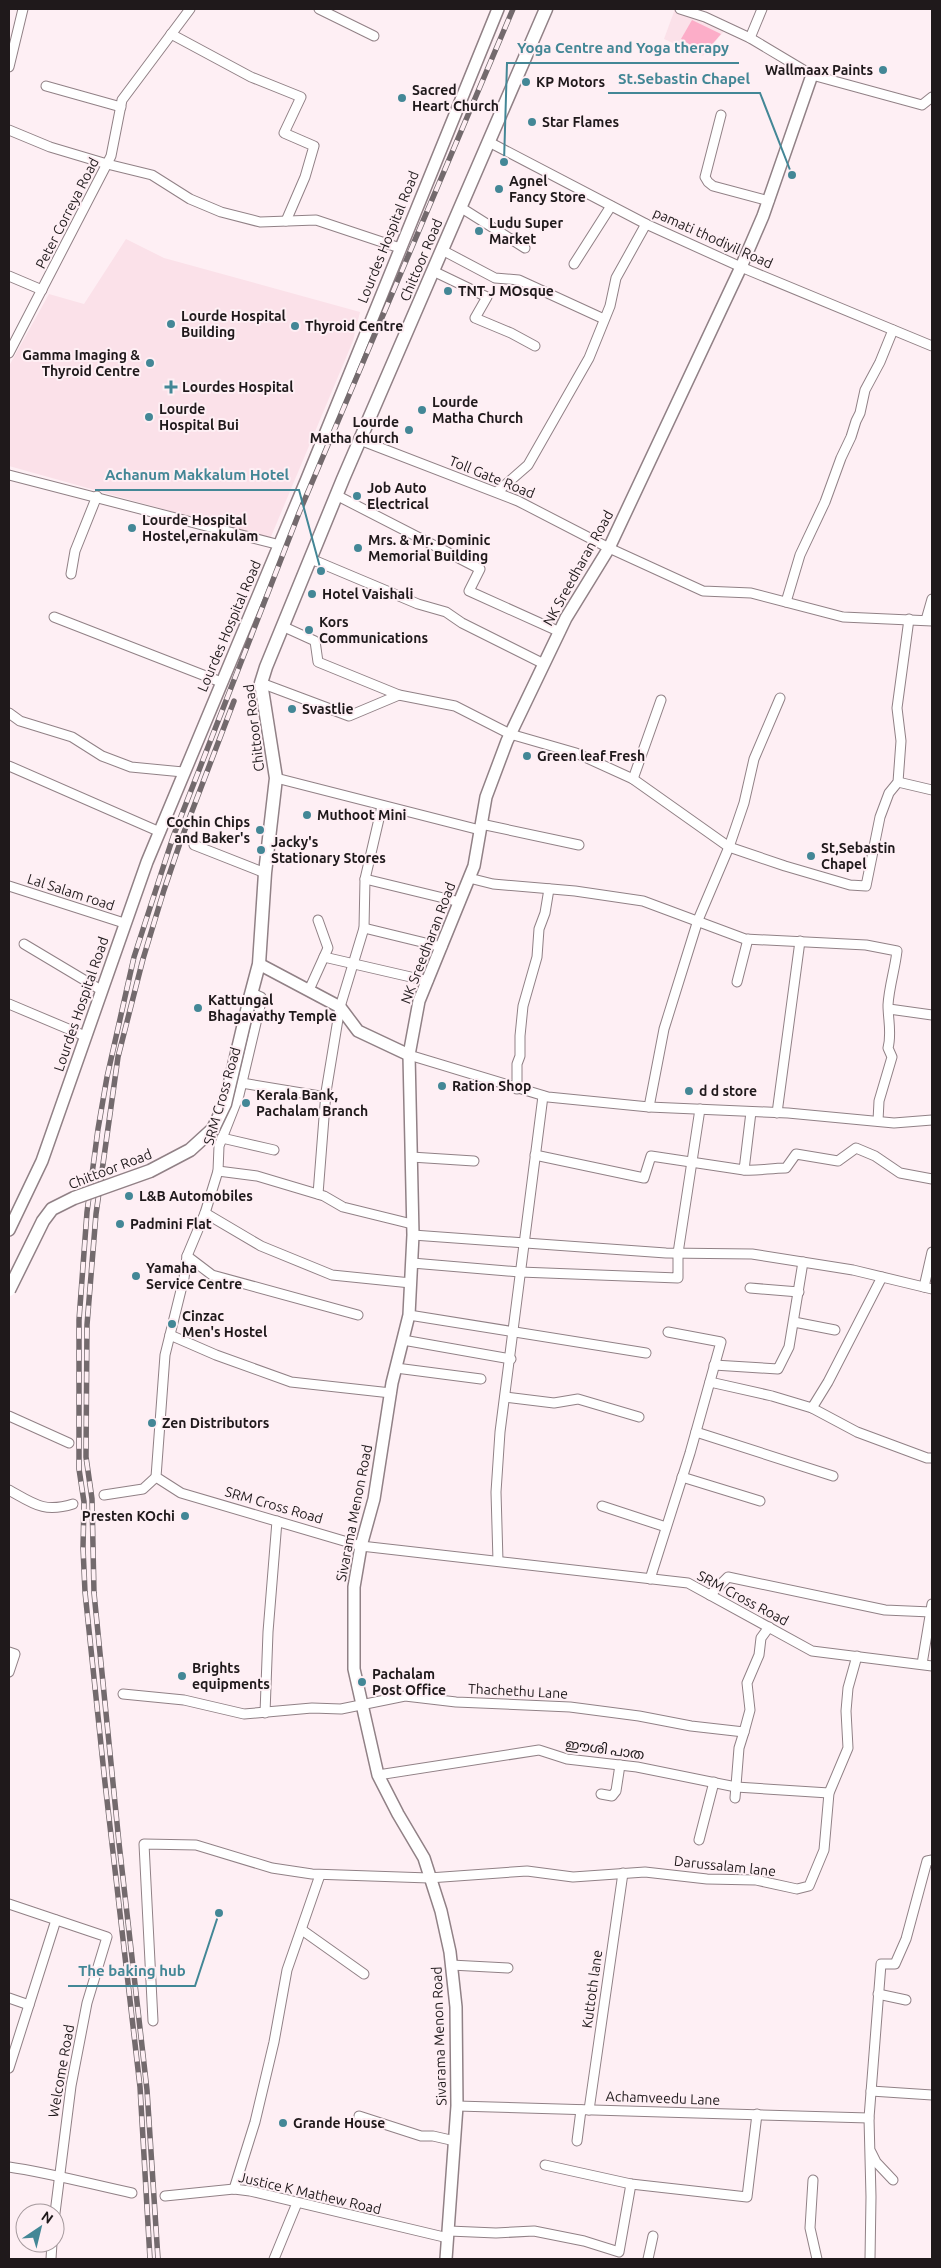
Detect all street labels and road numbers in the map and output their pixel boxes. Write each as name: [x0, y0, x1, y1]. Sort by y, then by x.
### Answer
street label: Peter Correya Road: [32, 155, 102, 271]
street label: Lourdes Hospital Road: [354, 169, 422, 305]
street label: pamati thodiyil Road: [651, 204, 775, 272]
street label: Chittoor Road: [396, 216, 446, 304]
street label: Toll Gate Road: [447, 453, 537, 501]
street label: NK Sreedharan Road: [540, 508, 616, 628]
street label: Lourdes Hospital Road: [194, 558, 264, 694]
street label: Chittoor Road: [241, 683, 267, 773]
street label: Lal Salam road: [25, 870, 117, 914]
street label: NK Sreedharan Road: [397, 880, 459, 1006]
street label: Lourdes Hospital Road: [50, 935, 112, 1073]
street label: SRM Cross Road: [200, 1045, 244, 1147]
street label: Chittoor Road: [66, 1146, 154, 1192]
street label: Sivarama Menon Road: [333, 1443, 375, 1583]
street label: SRM Cross Road: [223, 1483, 325, 1527]
street label: SRM Cross Road: [695, 1567, 791, 1629]
street label: Thachethu Lane: [468, 1680, 568, 1702]
street label: ഈശി പാത: [565, 1736, 645, 1762]
street label: Darussalam lane: [673, 1853, 777, 1879]
street label: Kuttoth lane: [579, 1949, 605, 2029]
street label: Sivarama Menon Road: [429, 1966, 449, 2106]
street label: Welcome Road: [45, 2023, 77, 2119]
street label: Achamveedu Lane: [605, 2088, 721, 2108]
street label: Justice K Mathew Road: [237, 2169, 383, 2217]

